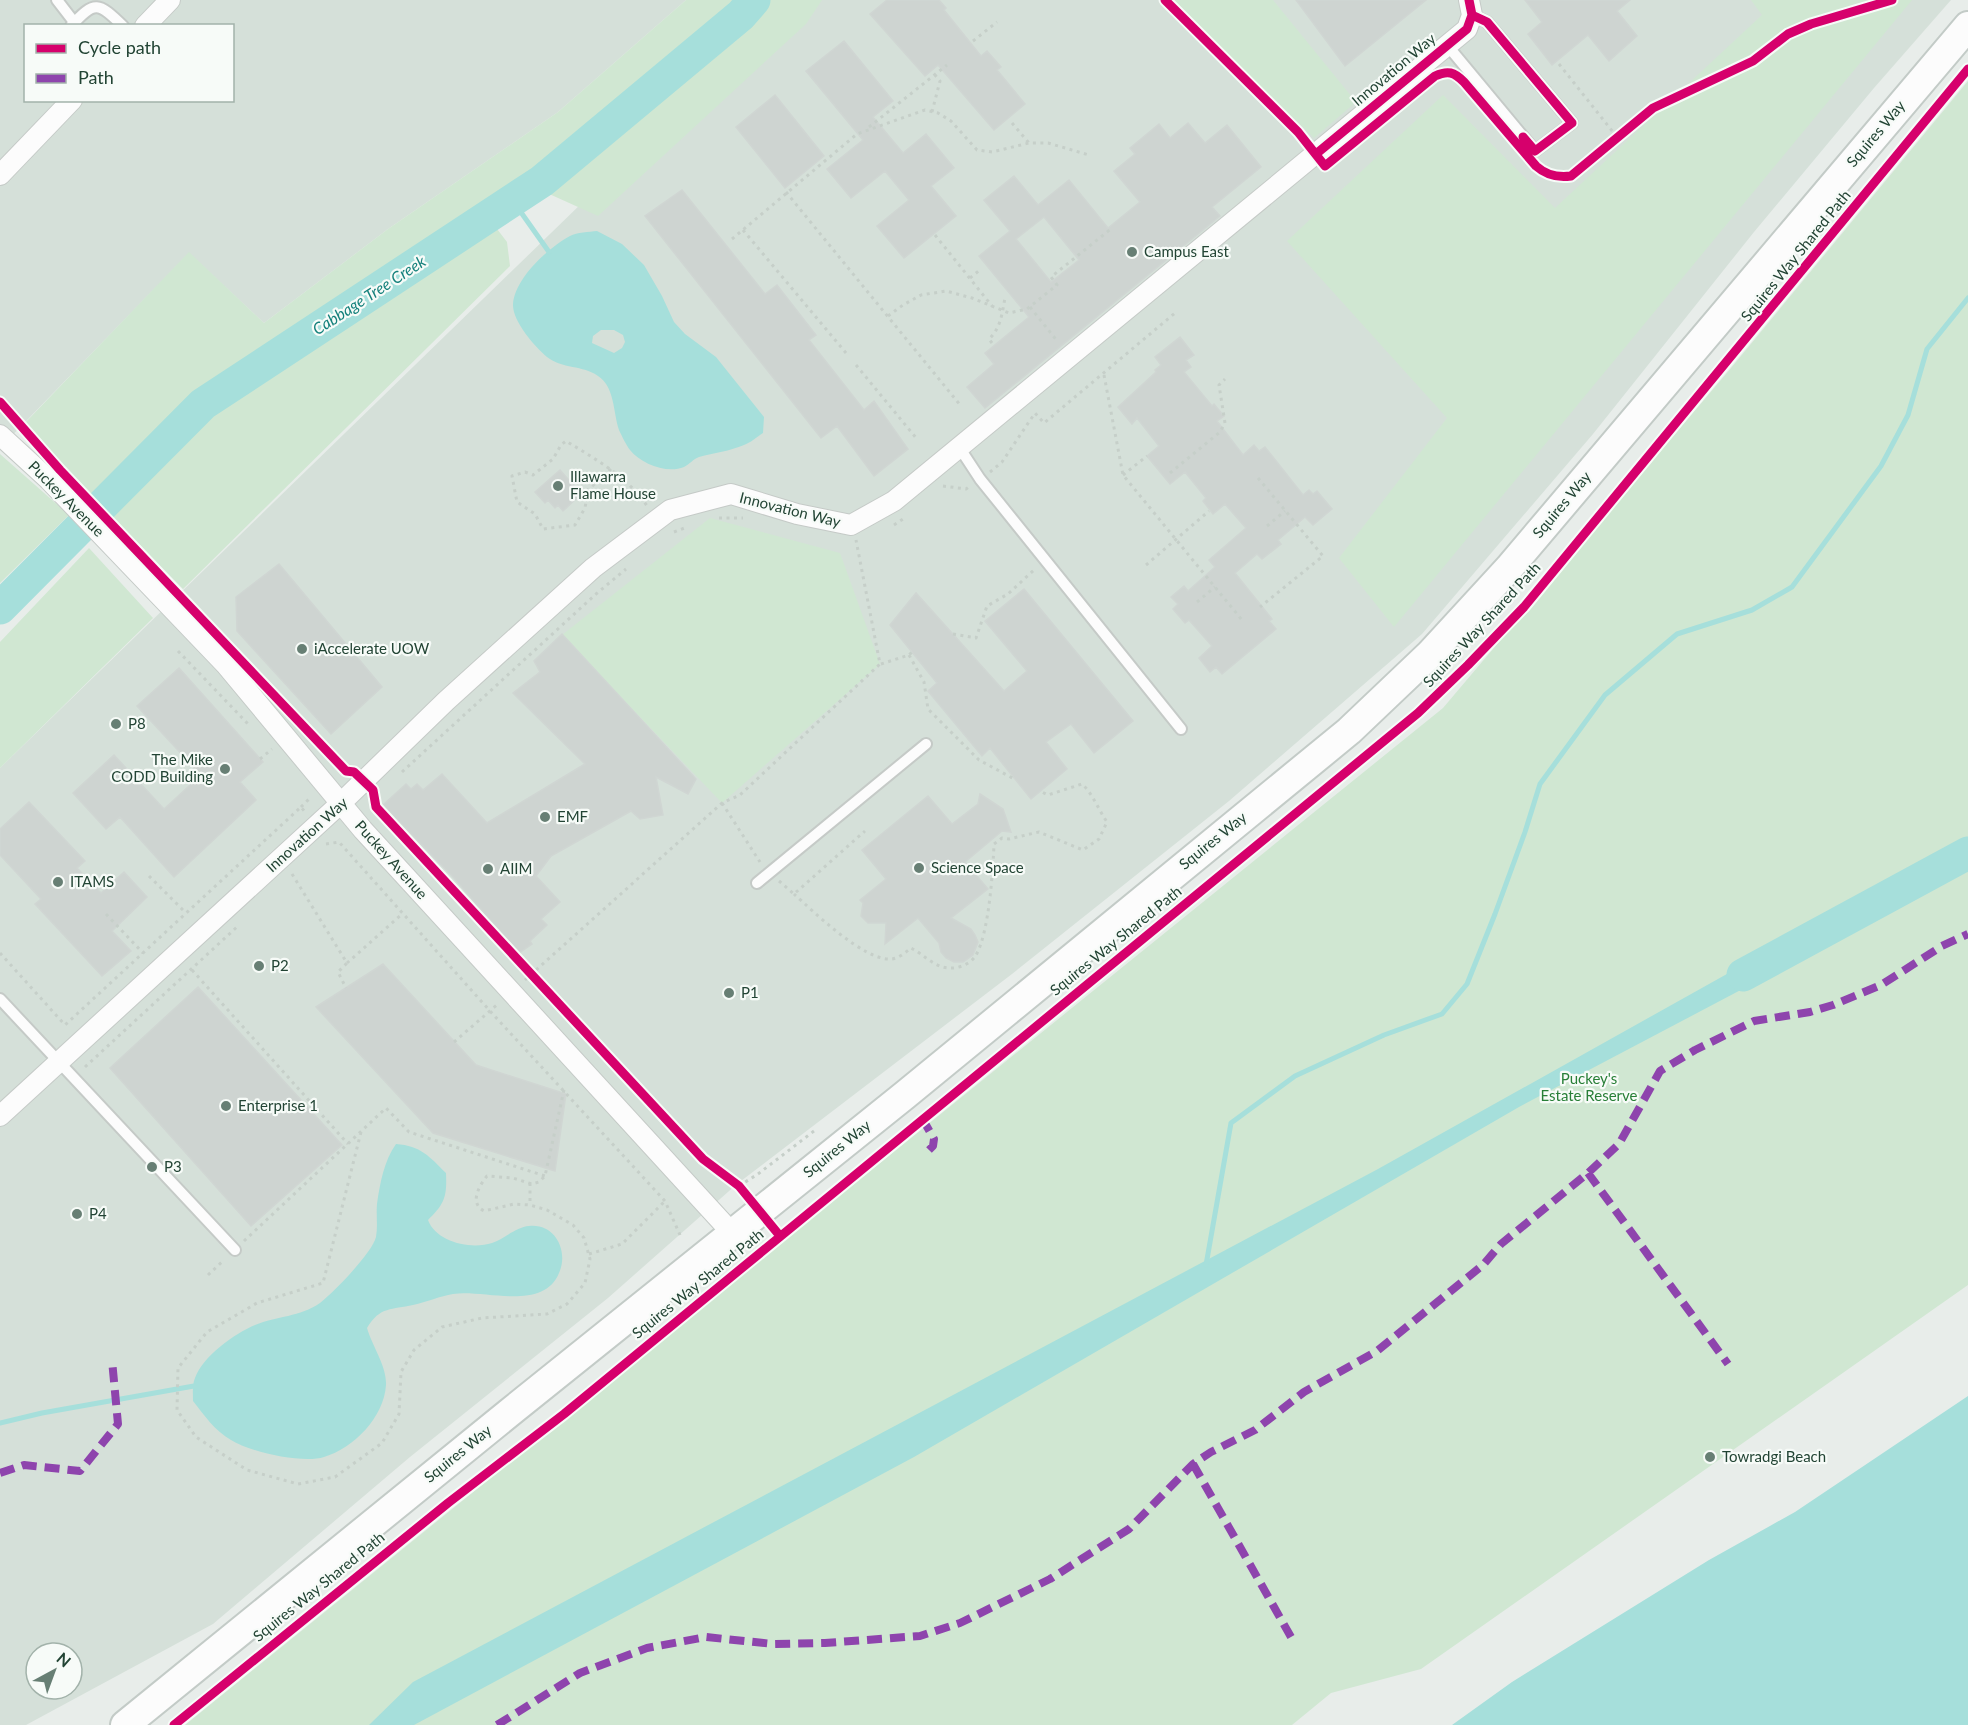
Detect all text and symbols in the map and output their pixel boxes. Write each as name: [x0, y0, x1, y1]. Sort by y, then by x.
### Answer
legend: [24, 24, 234, 102]
street label: Innovation Way: [1348, 29, 1439, 109]
text: Cycle path: [78, 36, 161, 58]
text: Path: [78, 66, 114, 88]
street label: Squires Way: [1842, 96, 1908, 170]
street label: Squires Way Shared Path: [1737, 186, 1854, 325]
place label: Campus East: [1144, 242, 1229, 260]
marker: Campus East: [1125, 245, 1139, 259]
water label: Cabbage Tree Creek: [309, 251, 429, 338]
street label: Puckey Avenue: [25, 457, 108, 540]
place label: Illawarra Flame House: [570, 467, 656, 502]
street label: Squires Way: [1528, 467, 1594, 541]
marker: Illawarra Flame House: [551, 479, 565, 493]
street label: Innovation Way: [738, 488, 843, 530]
street label: Squires Way Shared Path: [1419, 558, 1544, 690]
place label: iAccelerate UOW: [314, 639, 430, 657]
marker: iAccelerate UOW: [295, 642, 309, 656]
place label: P8: [128, 714, 146, 732]
marker: P8: [109, 717, 123, 731]
place label: The Mike CODD Building: [111, 750, 213, 785]
marker: The Mike CODD Building: [218, 762, 232, 776]
street label: Innovation Way: [262, 793, 351, 876]
place label: EMF: [557, 807, 588, 825]
street label: Squires Way: [1175, 807, 1250, 873]
marker: EMF: [538, 810, 552, 824]
street label: Puckey Avenue: [352, 816, 432, 902]
place label: Science Space: [931, 858, 1024, 876]
place label: AIIM: [500, 859, 532, 877]
marker: Science Space: [912, 861, 926, 875]
marker: AIIM: [481, 862, 495, 876]
place label: ITAMS: [70, 872, 114, 890]
marker: ITAMS: [51, 875, 65, 889]
street label: Squires Way Shared Path: [1046, 882, 1185, 999]
place label: P2: [271, 956, 289, 974]
marker: P2: [252, 959, 266, 973]
place label: P1: [741, 983, 759, 1001]
marker: P1: [722, 986, 736, 1000]
park label: Puckey's Estate Reserve: [1540, 1069, 1638, 1104]
place label: Enterprise 1: [238, 1096, 318, 1114]
marker: Enterprise 1: [219, 1099, 233, 1113]
street label: Squires Way: [799, 1115, 874, 1181]
place label: P3: [164, 1157, 182, 1175]
marker: P3: [145, 1160, 159, 1174]
place label: P4: [89, 1204, 107, 1222]
marker: P4: [70, 1207, 84, 1221]
street label: Squires Way Shared Path: [628, 1225, 767, 1342]
street label: Squires Way: [420, 1420, 495, 1486]
place label: Towradgi Beach: [1722, 1447, 1826, 1465]
marker: Towradgi Beach: [1703, 1450, 1717, 1464]
street label: Squires Way Shared Path: [249, 1528, 388, 1645]
north arrow: [24, 1641, 84, 1701]
text: N: [53, 1648, 75, 1671]

